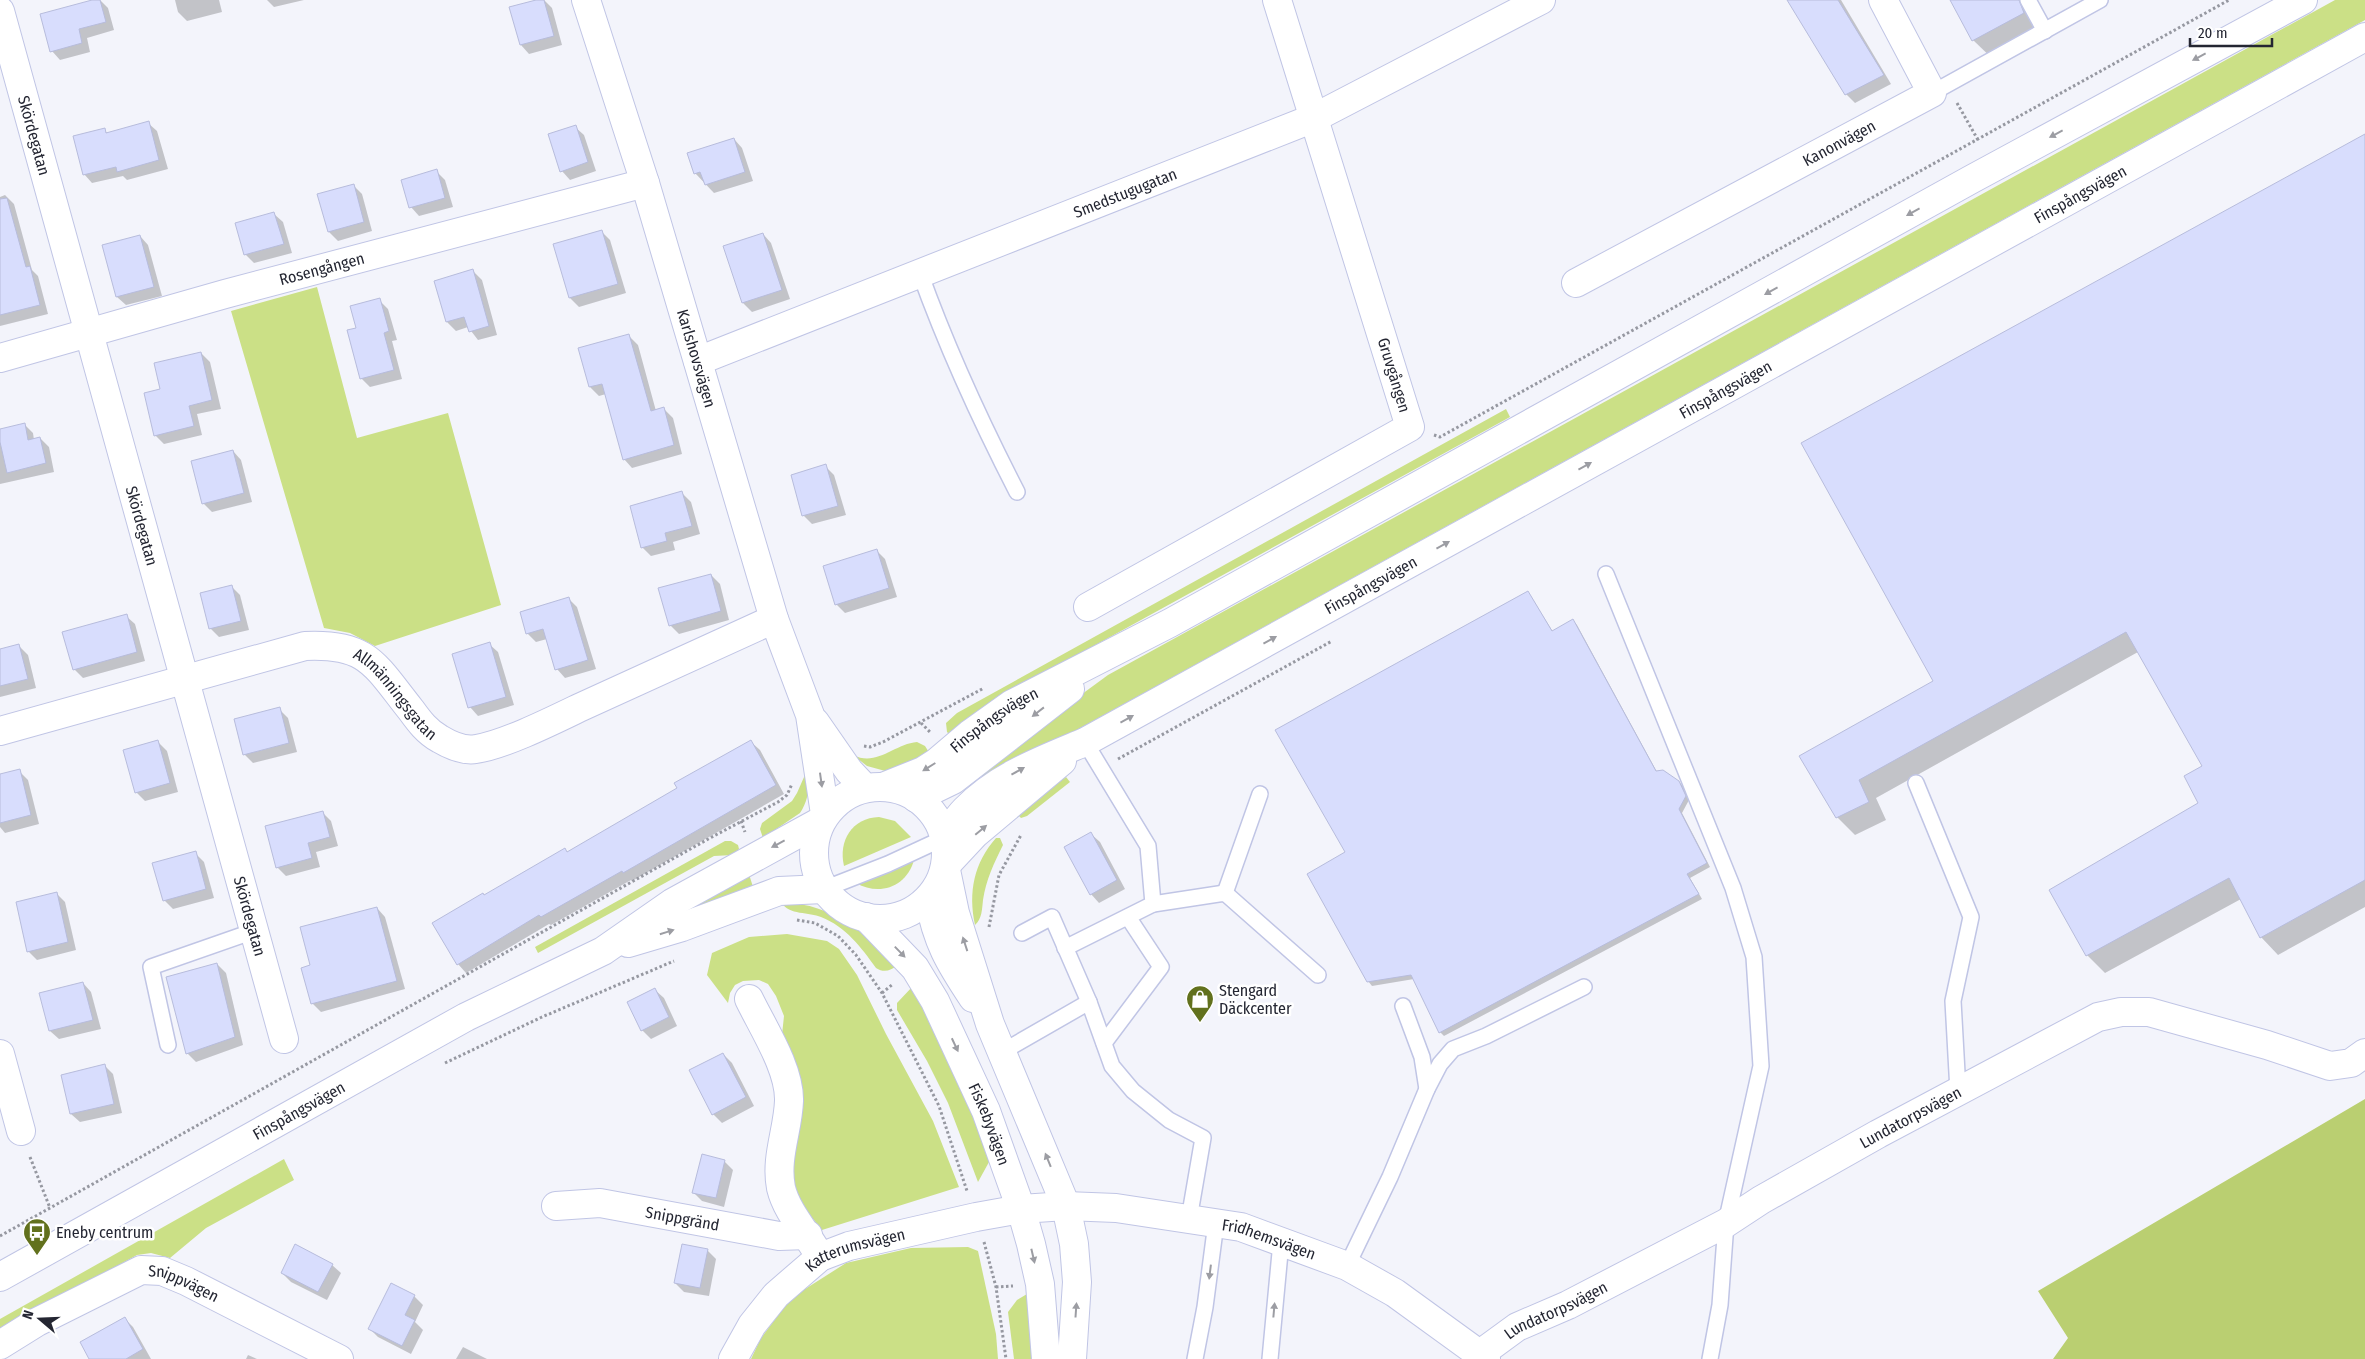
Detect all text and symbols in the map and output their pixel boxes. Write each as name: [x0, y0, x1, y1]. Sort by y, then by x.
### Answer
scale bar: [2190, 15, 2272, 47]
text: 20 m: [2198, 24, 2228, 42]
one-way arrow: [2192, 52, 2205, 61]
street label: Skördegatan: [14, 93, 54, 177]
street label: Kanonvägen: [1799, 116, 1878, 170]
one-way arrow: [2049, 130, 2063, 138]
street label: Finspångsvägen: [2030, 161, 2130, 227]
street label: Smedstugugatan: [1071, 164, 1179, 221]
one-way arrow: [1906, 208, 1921, 216]
street label: Rosengången: [277, 248, 366, 289]
one-way arrow: [1764, 287, 1779, 295]
street label: Karlshovsvägen: [673, 307, 720, 410]
street label: Gruvgången: [1374, 335, 1414, 415]
street label: Finspångsvägen: [1676, 356, 1775, 422]
one-way arrow: [1578, 462, 1592, 471]
street label: Skördegatan: [122, 484, 162, 568]
one-way arrow: [1435, 541, 1450, 549]
street label: Finspångsvägen: [1321, 552, 1420, 618]
one-way arrow: [1262, 636, 1277, 644]
street label: Allmänningsgatan: [351, 644, 441, 744]
street label: Finspångsvägen: [946, 683, 1041, 756]
one-way arrow: [1032, 707, 1045, 718]
one-way arrow: [1121, 714, 1134, 723]
one-way arrow: [922, 762, 935, 771]
one-way arrow: [1011, 767, 1026, 775]
one-way arrow: [817, 772, 825, 788]
one-way arrow: [975, 824, 988, 835]
one-way arrow: [772, 840, 785, 849]
street label: Skördegatan: [230, 874, 270, 958]
one-way arrow: [659, 927, 674, 935]
one-way arrow: [961, 937, 968, 952]
one-way arrow: [894, 946, 906, 958]
place label: Stengard Däckcenter: [1219, 981, 1292, 1018]
shop icon: Stengard Däckcenter: [1185, 984, 1215, 1023]
one-way arrow: [952, 1038, 960, 1052]
street label: Finspångsvägen: [249, 1077, 348, 1144]
street label: Fiskebyvägen: [965, 1080, 1014, 1168]
street label: Lundatorpsvägen: [1856, 1082, 1964, 1152]
one-way arrow: [1044, 1152, 1052, 1167]
street label: Snippgränd: [644, 1202, 721, 1234]
street label: Fridhemsvägen: [1221, 1215, 1318, 1263]
bus stop icon: Eneby centrum: [22, 1217, 52, 1256]
place label: Eneby centrum: [56, 1223, 153, 1242]
street label: Katterumsvägen: [801, 1224, 907, 1275]
one-way arrow: [1029, 1248, 1037, 1263]
street label: Snippvägen: [148, 1261, 222, 1306]
one-way arrow: [1206, 1264, 1214, 1280]
street label: Lundatorpsvägen: [1500, 1277, 1610, 1343]
north arrow: [15, 1294, 65, 1344]
one-way arrow: [1073, 1302, 1081, 1318]
one-way arrow: [1270, 1302, 1278, 1318]
text: N: [19, 1308, 38, 1322]

